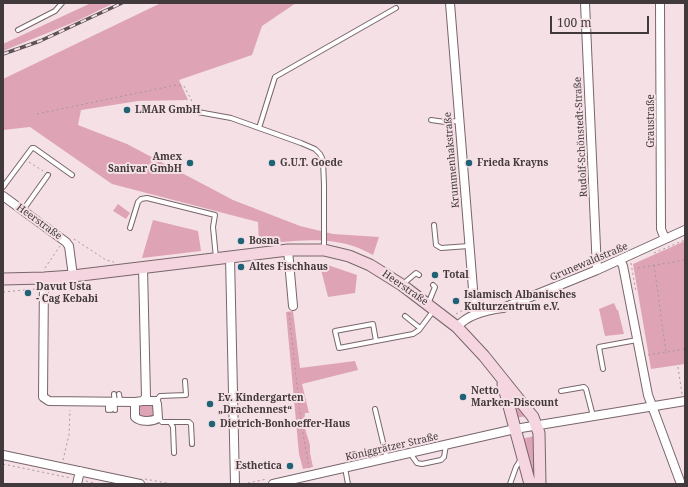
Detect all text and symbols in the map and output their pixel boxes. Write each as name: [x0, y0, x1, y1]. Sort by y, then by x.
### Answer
scale bar: [552, 8, 651, 34]
text: 100 m: [557, 14, 592, 31]
street label: Rudolf-Schönstedt-Straße: [572, 76, 590, 198]
street label: Graustraße: [645, 94, 657, 148]
place label: LMAR GmbH: [135, 104, 201, 116]
marker: LMAR GmbH: [122, 105, 132, 115]
street label: Krummenhakstraße: [442, 111, 462, 209]
place label: Amex Sanivar GmbH: [108, 151, 182, 174]
place label: G.U.T. Goede: [280, 157, 343, 169]
place label: Frieda Krayns: [477, 157, 548, 169]
marker: Amex Sanivar GmbH: [185, 158, 195, 168]
marker: G.U.T. Goede: [267, 158, 277, 168]
marker: Frieda Krayns: [464, 158, 474, 168]
street label: Heerstraße: [14, 201, 64, 243]
place label: Bosna: [249, 235, 279, 247]
marker: Bosna: [236, 236, 246, 246]
street label: Grunewaldstraße: [548, 240, 630, 284]
place label: Altes Fischhaus: [249, 261, 328, 273]
marker: Altes Fischhaus: [236, 262, 246, 272]
street label: Heerstraße: [380, 268, 430, 308]
place label: Total: [443, 269, 469, 281]
marker: Total: [430, 270, 440, 280]
place label: Davut Usta - Cag Kebabi: [36, 281, 98, 304]
marker: Davut Usta - Cag Kebabi: [23, 288, 33, 298]
place label: Islamisch Albanisches Kulturzentrum e.V.: [464, 289, 576, 312]
marker: Islamisch Albanisches Kulturzentrum e.V.: [451, 296, 461, 306]
place label: Netto Marken-Discount: [471, 385, 558, 408]
place label: Ev. Kindergarten „Drachennest“: [218, 392, 304, 416]
marker: Netto Marken-Discount: [458, 392, 468, 402]
marker: Ev. Kindergarten „Drachennest“: [205, 399, 215, 409]
place label: Dietrich-Bonhoeffer-Haus: [220, 418, 350, 430]
marker: Dietrich-Bonhoeffer-Haus: [207, 419, 217, 429]
street label: Königgrätzer Straße: [344, 430, 440, 464]
place label: Esthetica: [235, 460, 282, 472]
marker: Esthetica: [285, 461, 295, 471]

